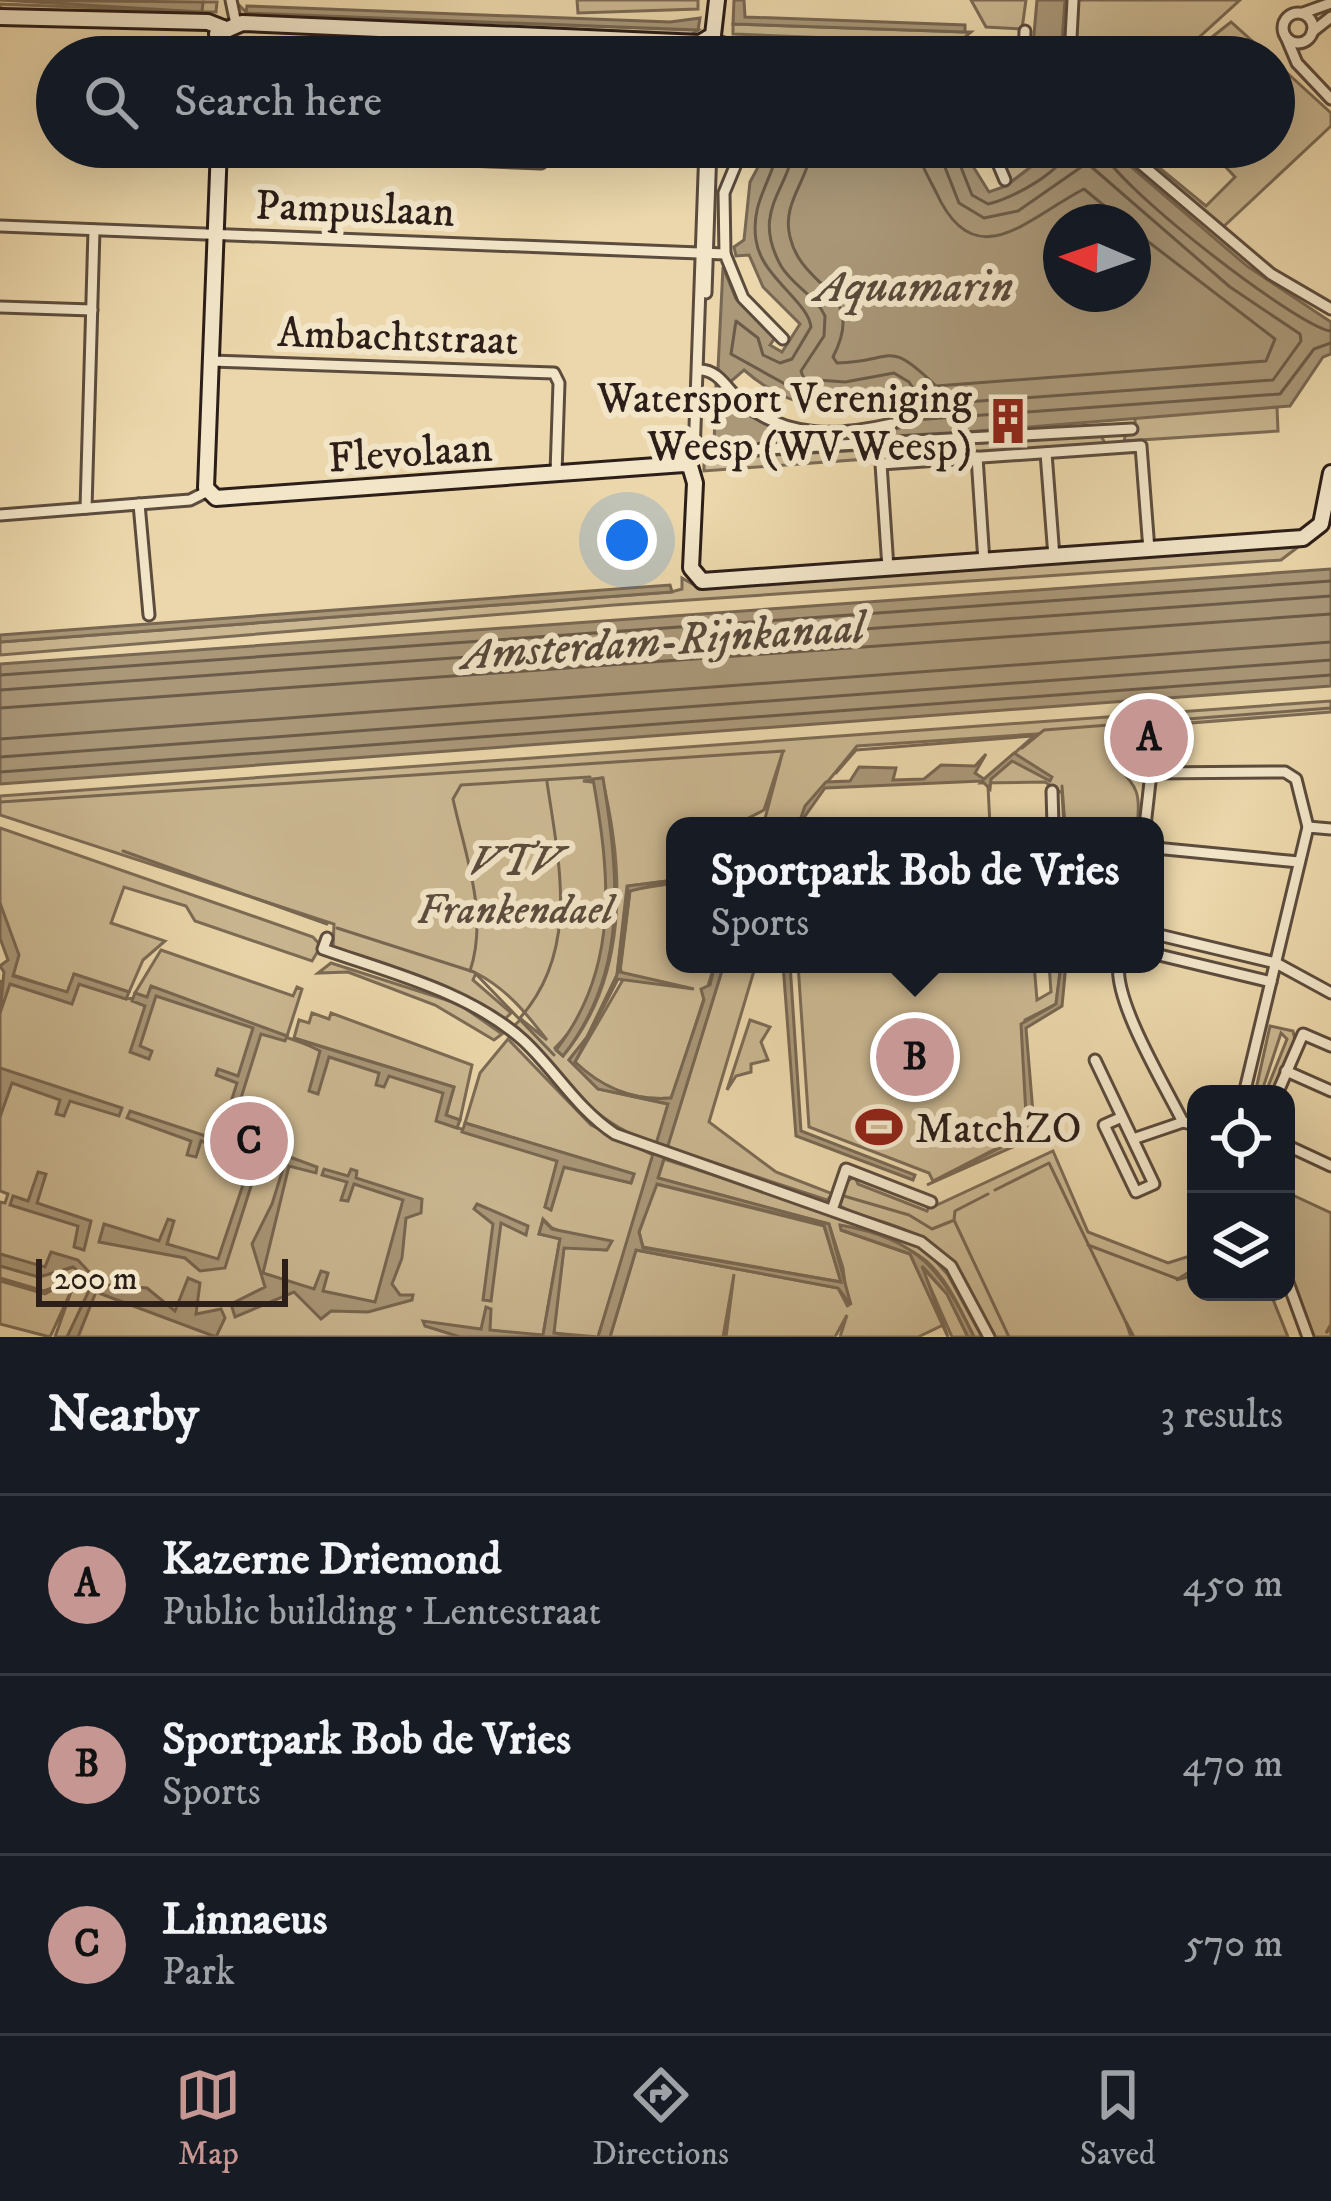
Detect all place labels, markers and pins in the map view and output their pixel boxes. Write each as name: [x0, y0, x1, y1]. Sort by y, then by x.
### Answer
place label: Watersport Vereniging Weesp (WV Weesp): [596, 374, 973, 474]
building icon: Watersport Vereniging Weesp (WV Weesp): [983, 396, 1033, 446]
pin: A: [1110, 693, 1188, 783]
pin: B: [876, 1012, 954, 1102]
pin: C: [210, 1096, 288, 1186]
sports icon: MatchZO: [854, 1102, 904, 1152]
place label: MatchZO: [915, 1104, 1082, 1156]

